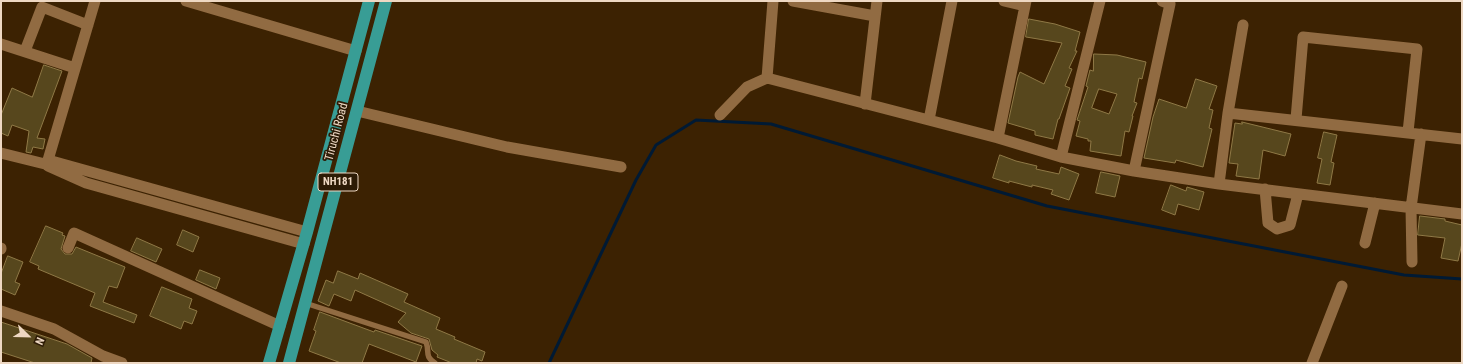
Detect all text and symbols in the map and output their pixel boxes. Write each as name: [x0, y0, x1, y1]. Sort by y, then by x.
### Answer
street label: Tiruchi Road: [322, 101, 352, 163]
road number: NH181: [318, 173, 358, 191]
north arrow: [8, 316, 48, 356]
text: N: [32, 335, 47, 347]

